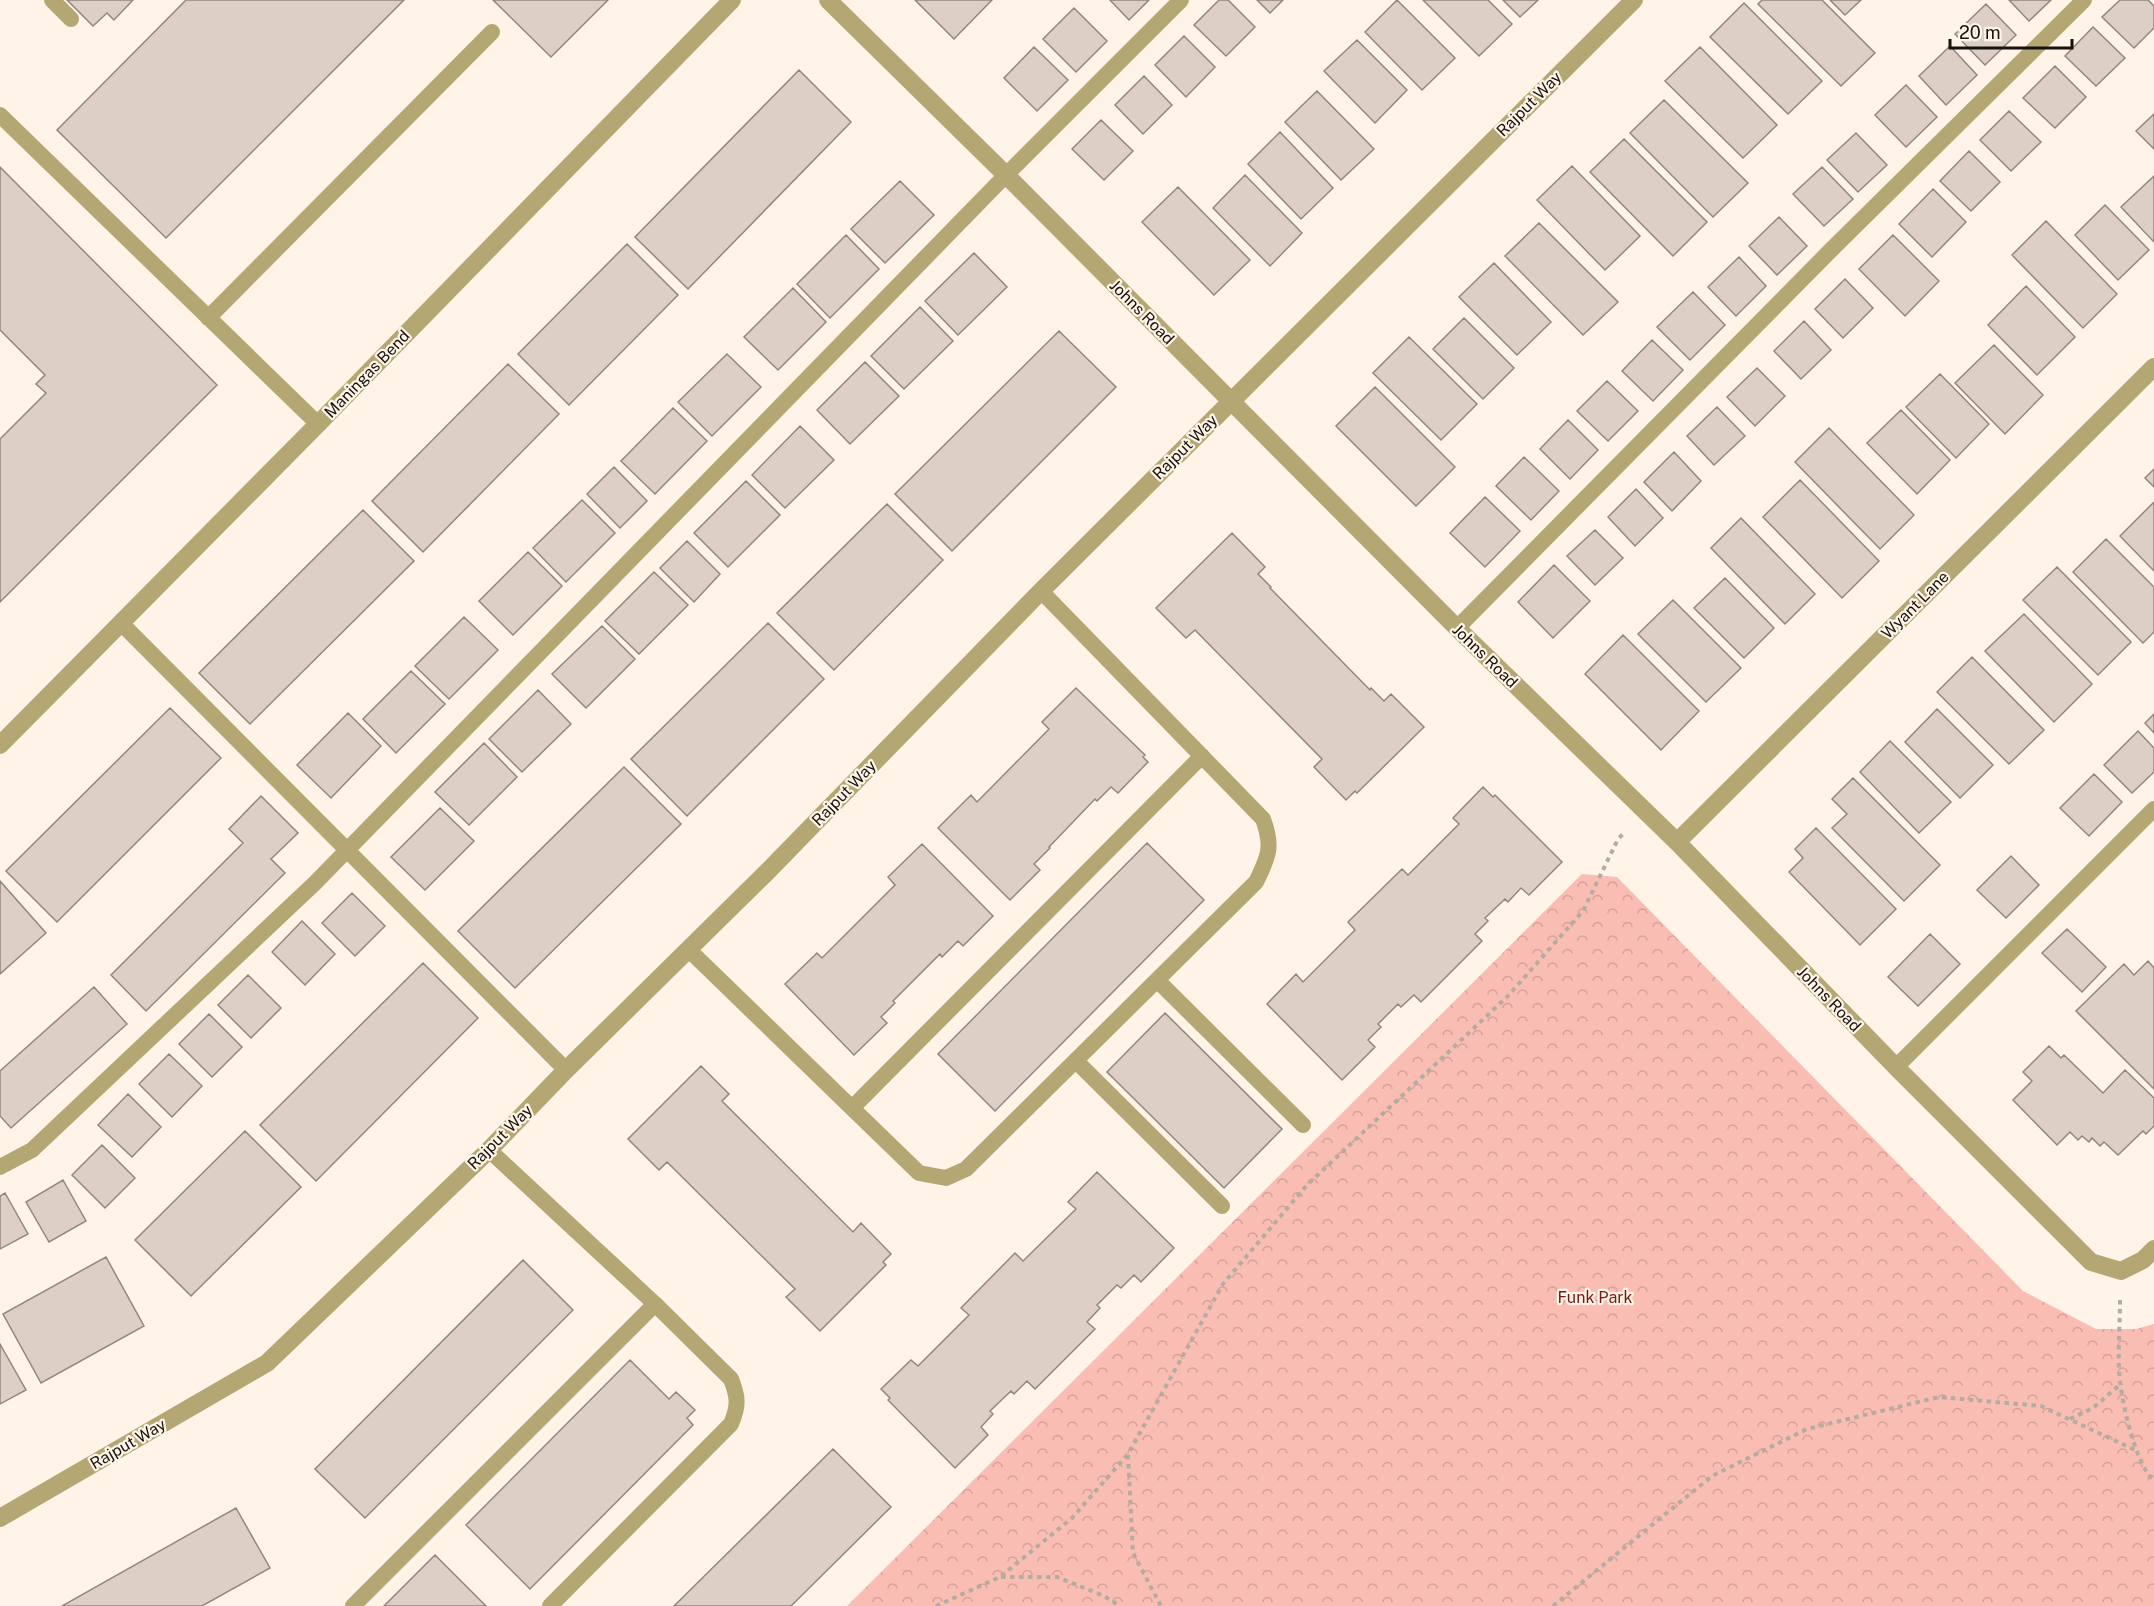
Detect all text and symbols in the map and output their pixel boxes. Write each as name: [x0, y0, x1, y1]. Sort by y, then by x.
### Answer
scale bar: [1950, 12, 2072, 50]
text: 20 m: [1959, 22, 2001, 43]
street label: Rajput Way: [1493, 67, 1566, 140]
street label: Johns Road: [1106, 276, 1178, 348]
street label: Maningas Bend: [320, 326, 414, 422]
street label: Rajput Way: [1149, 410, 1222, 483]
street label: Wyant Lane: [1877, 567, 1953, 643]
street label: Johns Road: [1448, 620, 1522, 692]
street label: Rajput Way: [808, 756, 880, 830]
street label: Johns Road: [1793, 962, 1865, 1036]
street label: Rajput Way: [464, 1100, 537, 1173]
park label: Funk Park: [1558, 1288, 1632, 1307]
street label: Rajput Way: [87, 1415, 170, 1473]

